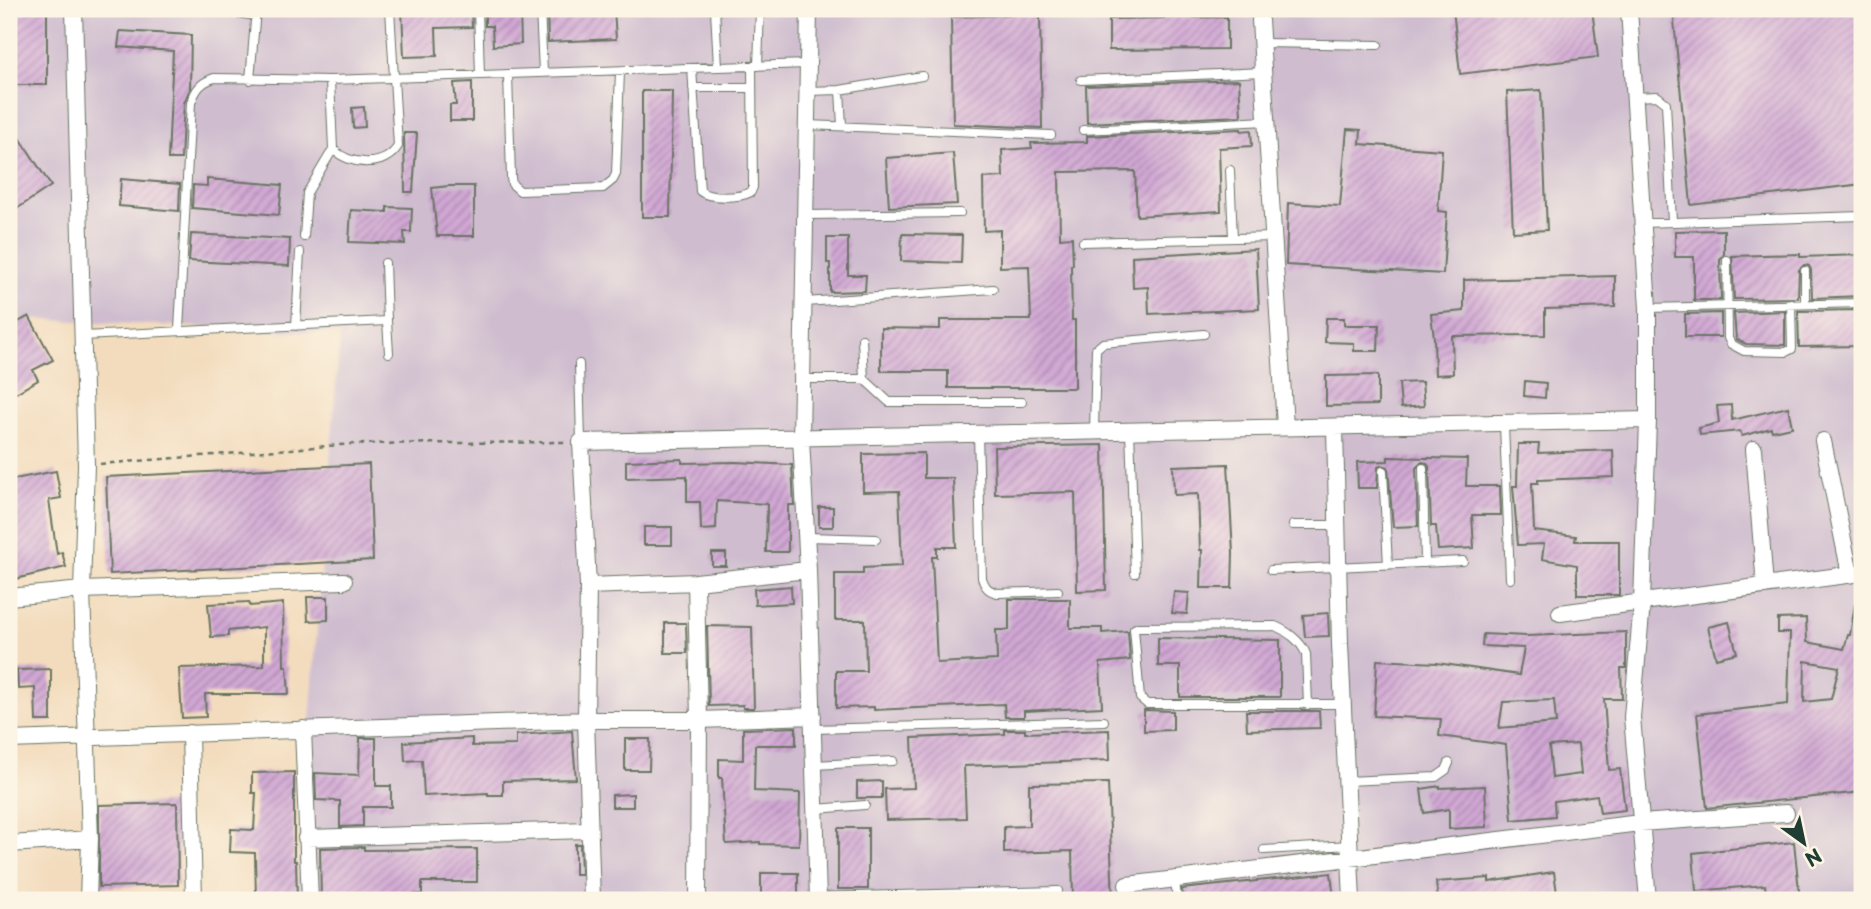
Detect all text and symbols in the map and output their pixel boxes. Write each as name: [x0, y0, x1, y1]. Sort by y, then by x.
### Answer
north arrow: [1770, 808, 1840, 878]
text: N: [1800, 842, 1828, 874]

